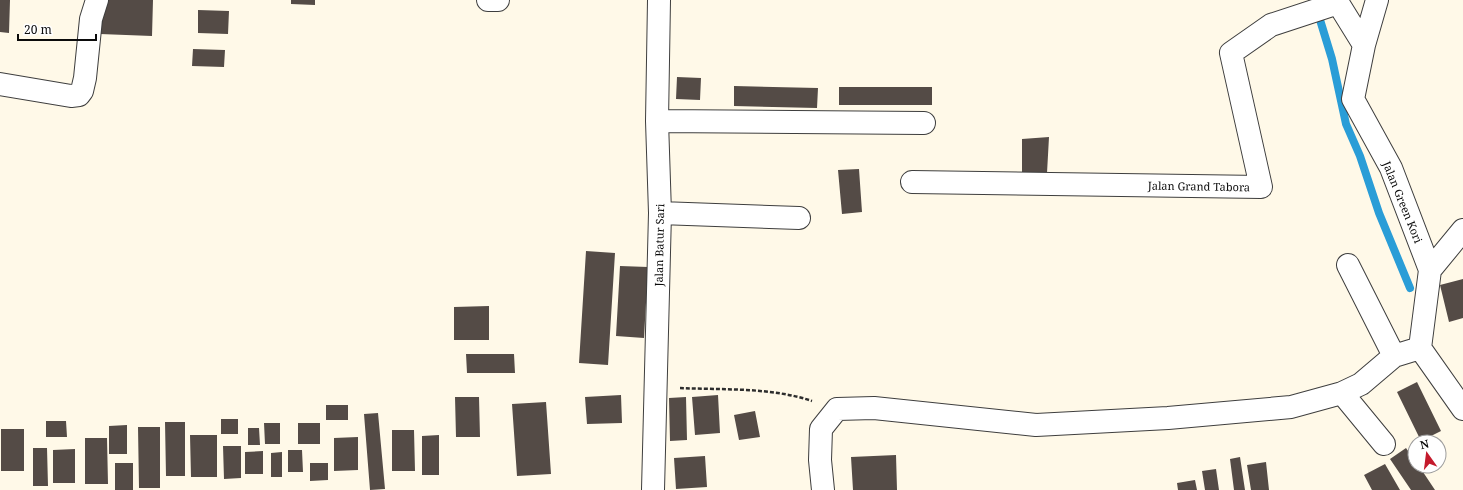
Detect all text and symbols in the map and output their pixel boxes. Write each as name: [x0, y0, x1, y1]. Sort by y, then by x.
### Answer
scale bar: [18, 16, 96, 42]
text: 20 m: [24, 21, 52, 38]
street label: Jalan Green Kori: [1379, 158, 1426, 246]
street label: Jalan Grand Tabora: [1147, 178, 1250, 194]
street label: Jalan Batur Sari: [651, 203, 667, 288]
north arrow: [1407, 434, 1447, 474]
text: N: [1418, 435, 1431, 452]

